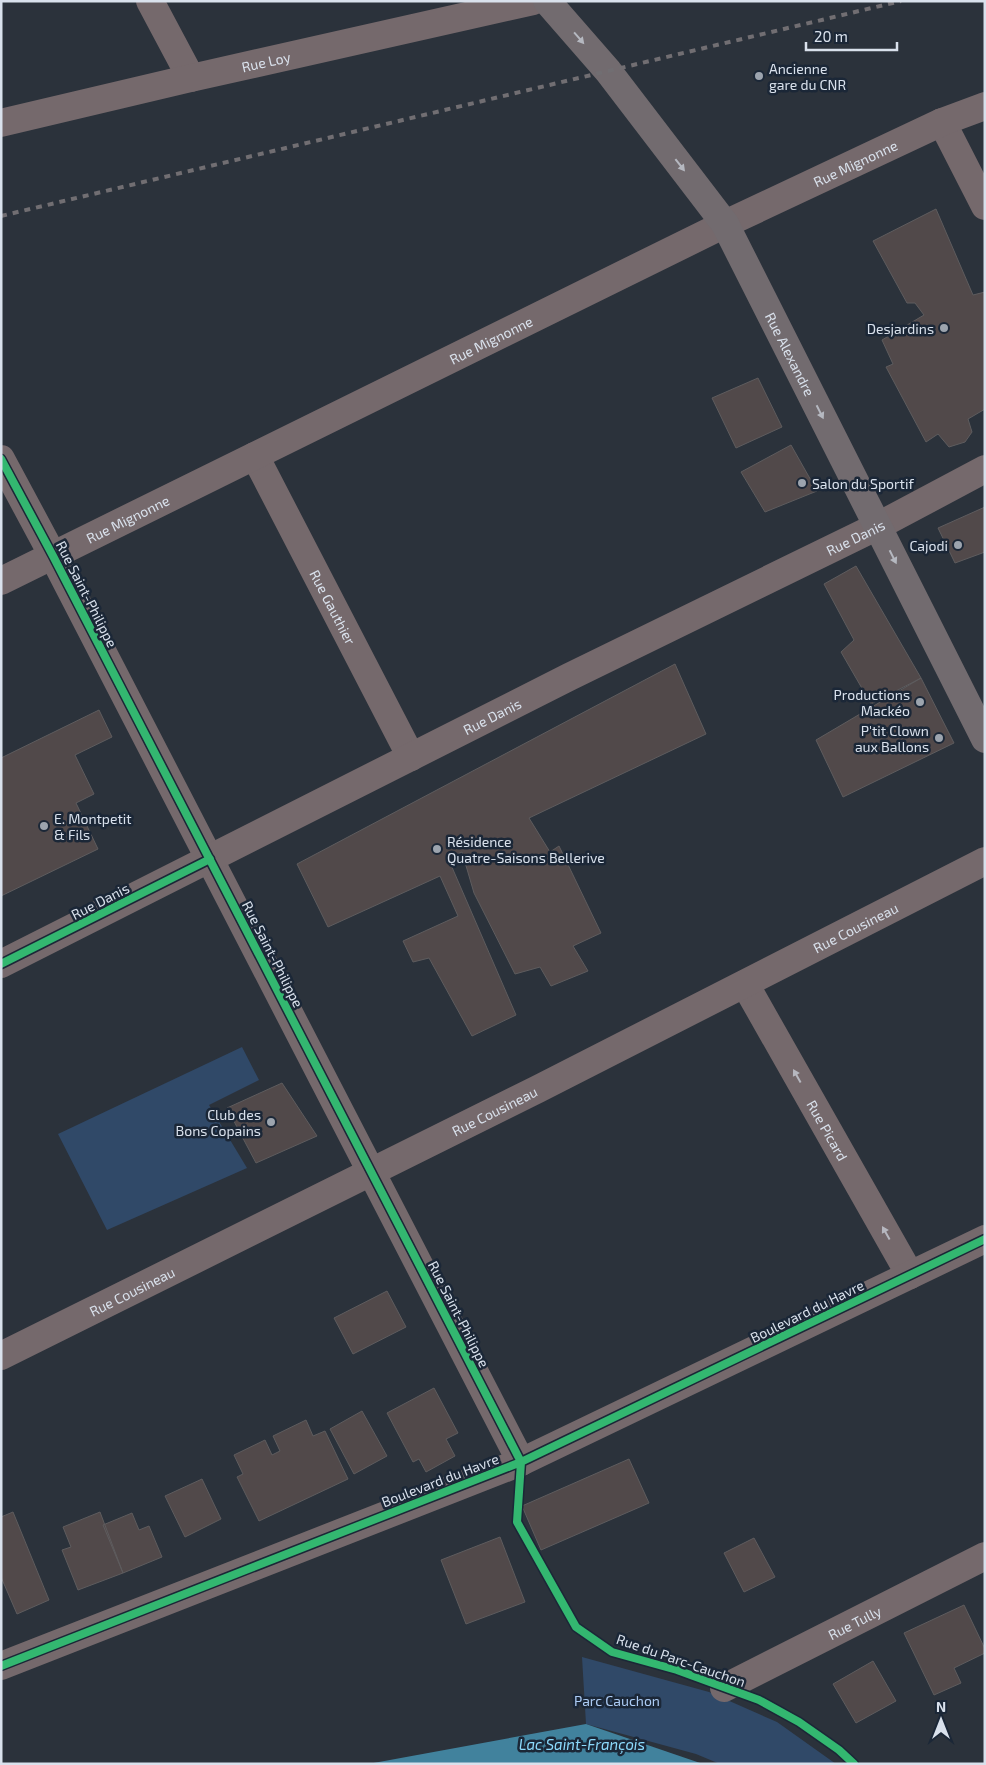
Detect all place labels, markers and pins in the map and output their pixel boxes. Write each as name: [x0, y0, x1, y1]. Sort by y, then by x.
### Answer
place label: Ancienne gare du CNR: [769, 60, 846, 93]
marker: Ancienne gare du CNR: [753, 70, 765, 82]
place label: Desjardins: [867, 320, 934, 337]
marker: Desjardins: [938, 322, 950, 334]
place label: Salon du Sportif: [812, 475, 914, 492]
marker: Salon du Sportif: [796, 477, 808, 489]
place label: Cajodi: [909, 537, 948, 554]
marker: Cajodi: [952, 539, 964, 551]
place label: Productions Mackéo: [834, 686, 910, 719]
marker: Productions Mackéo: [914, 696, 926, 708]
place label: P'tit Clown aux Ballons: [855, 722, 929, 755]
marker: P'tit Clown aux Ballons: [933, 732, 945, 744]
place label: E. Montpetit & Fils: [54, 810, 132, 843]
marker: E. Montpetit & Fils: [38, 820, 50, 832]
place label: Résidence Quatre-Saisons Bellerive: [447, 833, 605, 866]
marker: Résidence Quatre-Saisons Bellerive: [431, 843, 443, 855]
place label: Club des Bons Copains: [176, 1106, 261, 1139]
marker: Club des Bons Copains: [265, 1116, 277, 1128]

